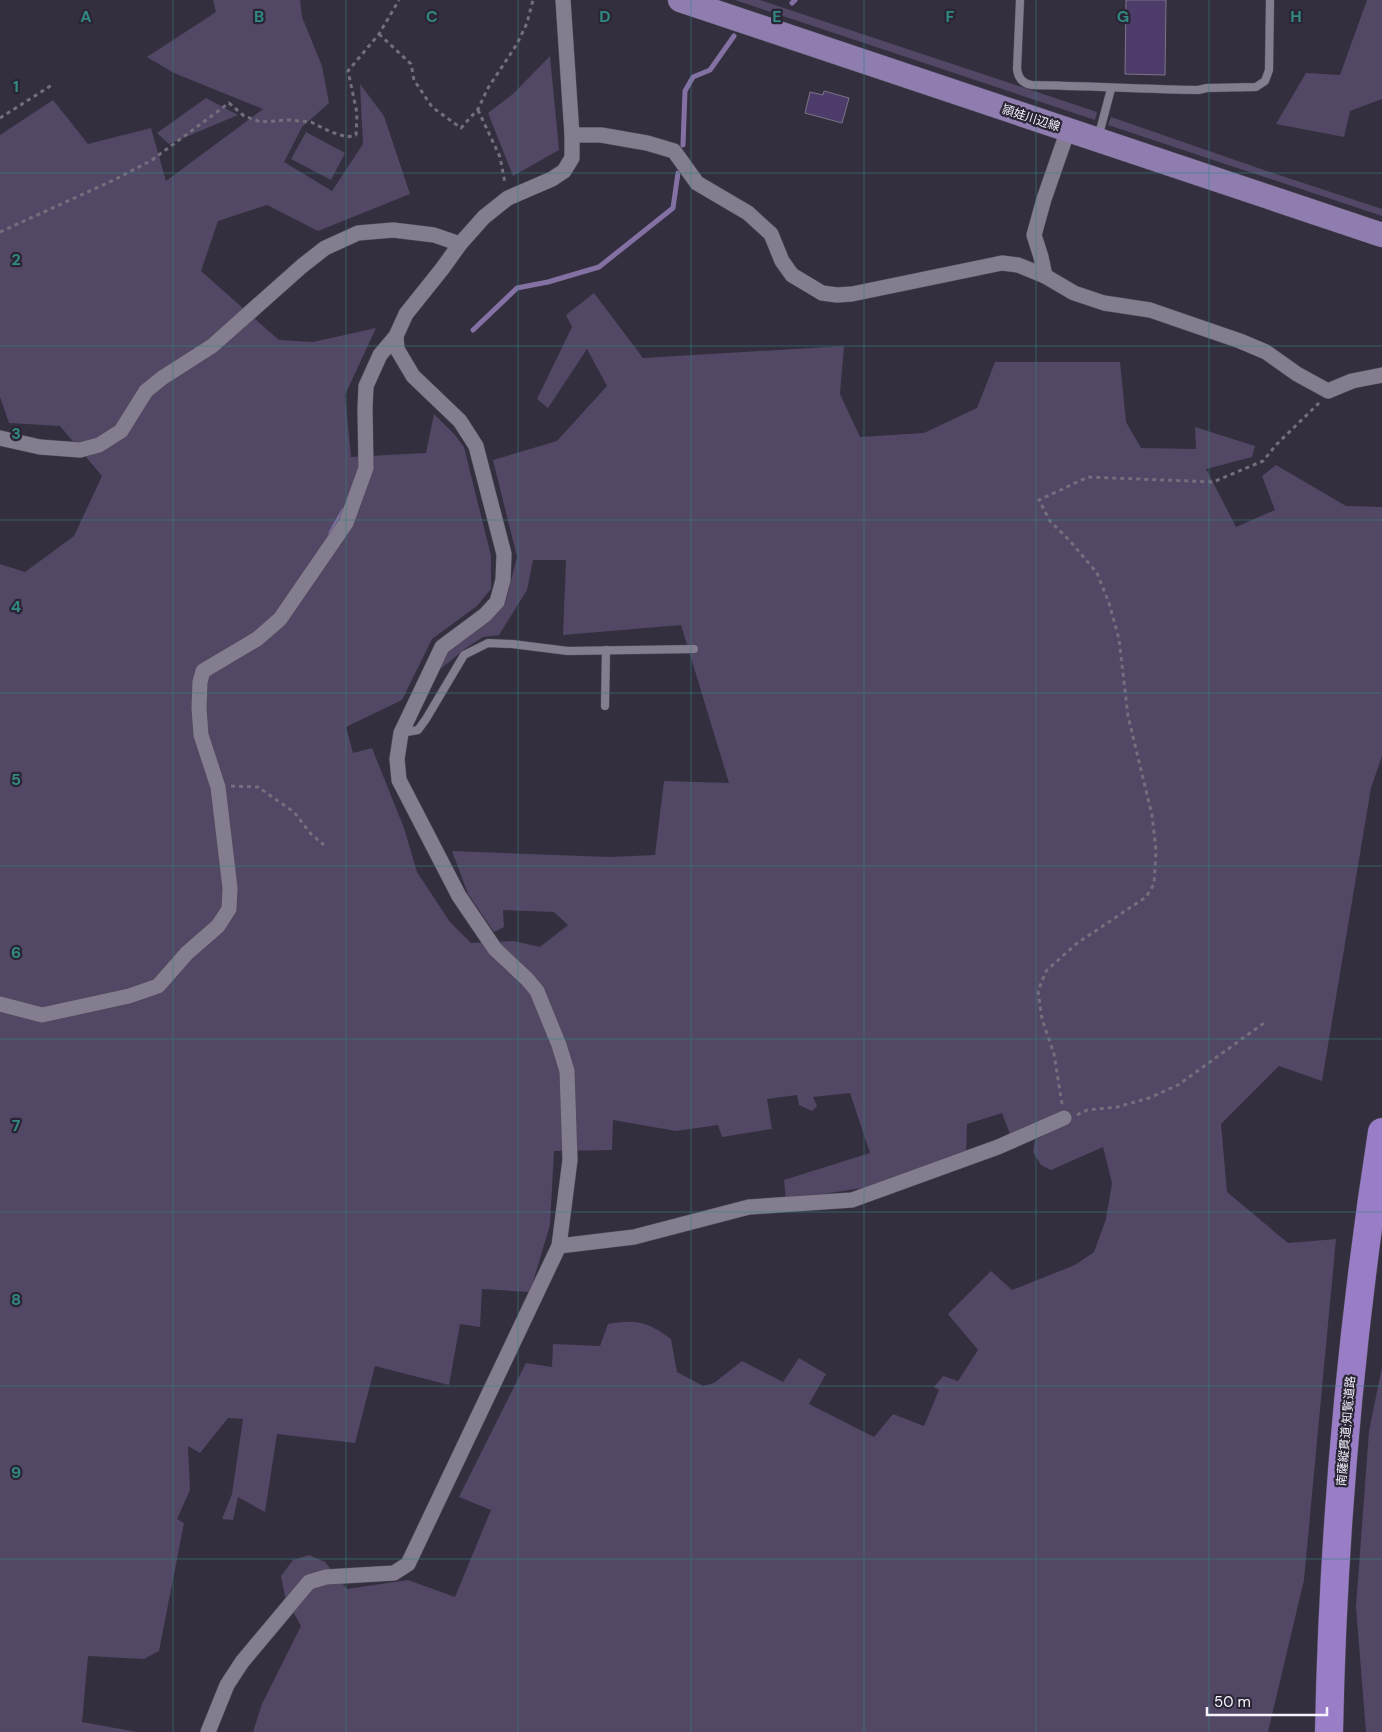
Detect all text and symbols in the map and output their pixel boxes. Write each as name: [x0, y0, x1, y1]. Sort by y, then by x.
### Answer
text: A: [80, 6, 92, 27]
text: B: [254, 6, 264, 27]
text: C: [426, 6, 438, 27]
text: D: [599, 6, 611, 27]
text: E: [772, 6, 782, 27]
text: F: [946, 6, 955, 27]
text: G: [1117, 6, 1129, 27]
text: H: [1290, 6, 1302, 27]
text: 1: [13, 76, 19, 97]
street label: 頴娃川辺線: [1000, 101, 1062, 135]
text: 2: [11, 249, 21, 270]
text: 3: [11, 423, 21, 444]
text: 4: [11, 596, 21, 617]
text: 5: [11, 769, 21, 790]
text: 6: [11, 942, 21, 963]
text: 7: [12, 1115, 21, 1136]
text: 8: [11, 1289, 21, 1310]
street label: 南薩縦貫道;知覧道路: [1333, 1375, 1359, 1487]
text: 9: [11, 1462, 21, 1483]
scale bar: [1207, 1684, 1327, 1716]
text: 50 m: [1214, 1692, 1251, 1712]

